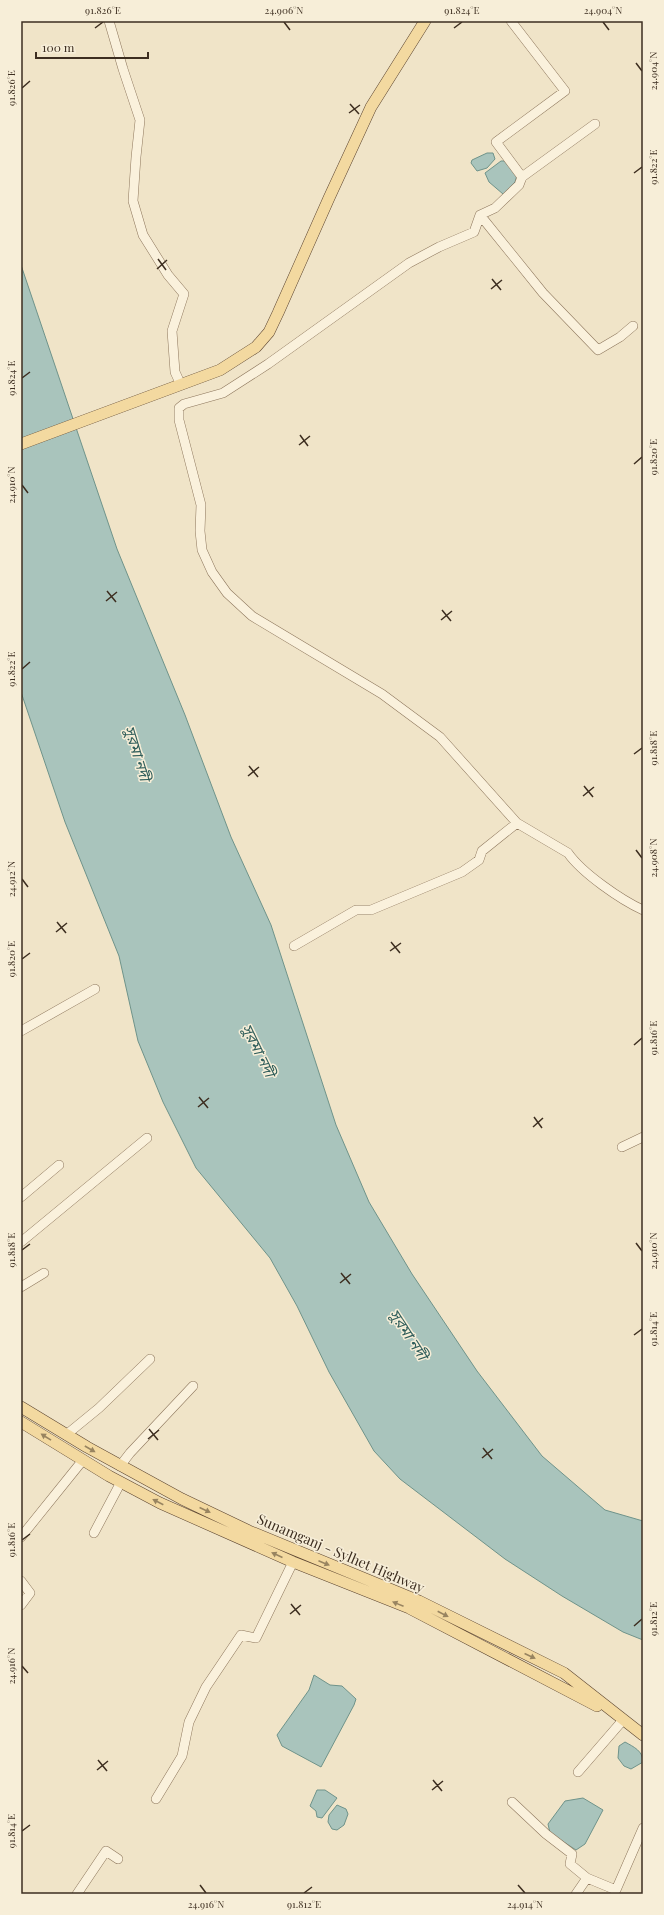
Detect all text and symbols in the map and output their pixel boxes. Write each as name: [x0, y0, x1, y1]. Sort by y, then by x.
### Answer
text: 91.826°E: [85, 3, 121, 17]
text: 24.906°N: [265, 3, 303, 17]
text: 91.824°E: [444, 3, 480, 17]
text: 24.904°N: [584, 3, 622, 17]
scale bar: [36, 34, 148, 60]
text: 100 m: [42, 39, 75, 55]
text: 24.904°N: [646, 52, 660, 90]
text: 91.826°E: [4, 70, 18, 106]
text: 91.822°E: [646, 149, 660, 185]
text: 91.824°E: [4, 360, 18, 396]
text: 91.820°E: [646, 439, 660, 475]
text: 24.910°N: [4, 466, 18, 504]
text: 91.822°E: [4, 651, 18, 687]
water label: সুরমা নদী: [120, 723, 157, 786]
text: 91.818°E: [646, 731, 660, 765]
text: 24.908°N: [646, 839, 660, 877]
text: 24.912°N: [4, 861, 18, 897]
text: 91.820°E: [4, 941, 18, 977]
water label: সুরমা নদী: [238, 1020, 282, 1083]
text: 91.816°E: [646, 1021, 660, 1055]
text: 24.910°N: [646, 1232, 660, 1270]
text: 91.818°E: [4, 1233, 18, 1267]
water label: সুরমা নদী: [385, 1305, 434, 1366]
text: 91.814°E: [646, 1312, 660, 1346]
one-way arrow: [41, 1433, 51, 1441]
one-way arrow: [84, 1446, 96, 1453]
one-way arrow: [153, 1499, 164, 1505]
one-way arrow: [199, 1507, 211, 1513]
street label: Sunamganj - Sylhet Highway: [254, 1509, 428, 1597]
text: 91.816°E: [4, 1523, 18, 1557]
one-way arrow: [271, 1552, 283, 1558]
one-way arrow: [318, 1560, 330, 1566]
one-way arrow: [392, 1601, 403, 1607]
text: 91.812°E: [646, 1602, 660, 1636]
one-way arrow: [438, 1610, 449, 1617]
text: 24.916°N: [4, 1648, 18, 1684]
one-way arrow: [524, 1653, 535, 1659]
text: 91.814°E: [4, 1814, 18, 1848]
text: 24.916°N: [188, 1897, 224, 1911]
text: 91.812°E: [287, 1897, 321, 1911]
text: 24.914°N: [507, 1897, 543, 1911]

